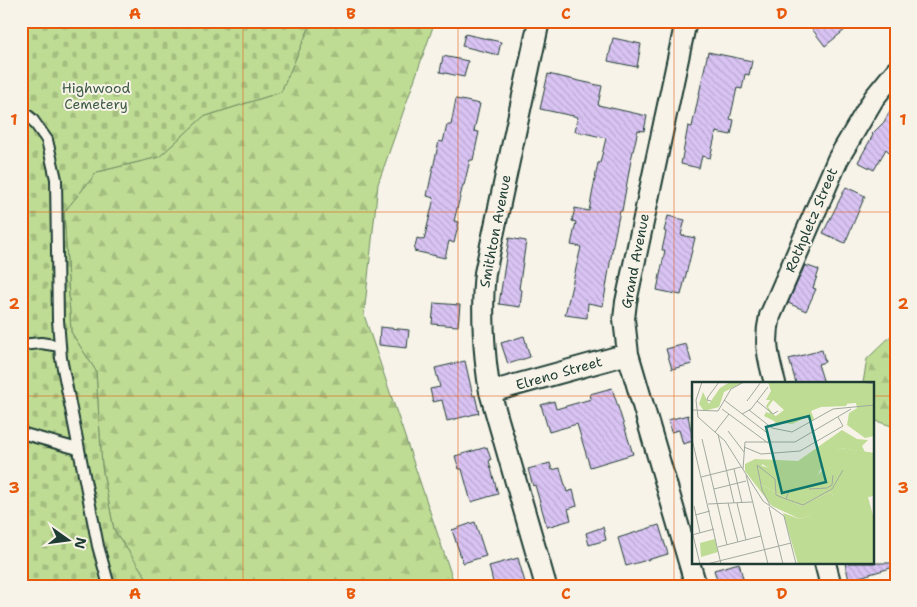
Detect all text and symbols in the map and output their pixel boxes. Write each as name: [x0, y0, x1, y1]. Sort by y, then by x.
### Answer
text: A: [129, 3, 141, 24]
text: B: [346, 3, 356, 24]
text: C: [561, 3, 571, 24]
text: D: [776, 3, 788, 24]
park label: Highwood Cemetery: [62, 79, 130, 113]
text: 1: [10, 109, 18, 130]
text: 1: [899, 109, 907, 130]
street label: Rothpletz Street: [781, 165, 841, 275]
street label: Smithton Avenue: [475, 173, 515, 289]
street label: Grand Avenue: [617, 212, 653, 310]
text: 2: [8, 293, 20, 314]
text: 2: [897, 293, 909, 314]
street label: Elreno Street: [514, 352, 604, 394]
inset map: [692, 382, 874, 564]
text: 3: [8, 477, 20, 498]
text: 3: [897, 477, 909, 498]
north arrow: [42, 514, 92, 564]
text: N: [71, 536, 91, 551]
text: A: [129, 583, 141, 604]
text: B: [346, 583, 356, 604]
text: C: [561, 583, 571, 604]
text: D: [776, 583, 788, 604]

